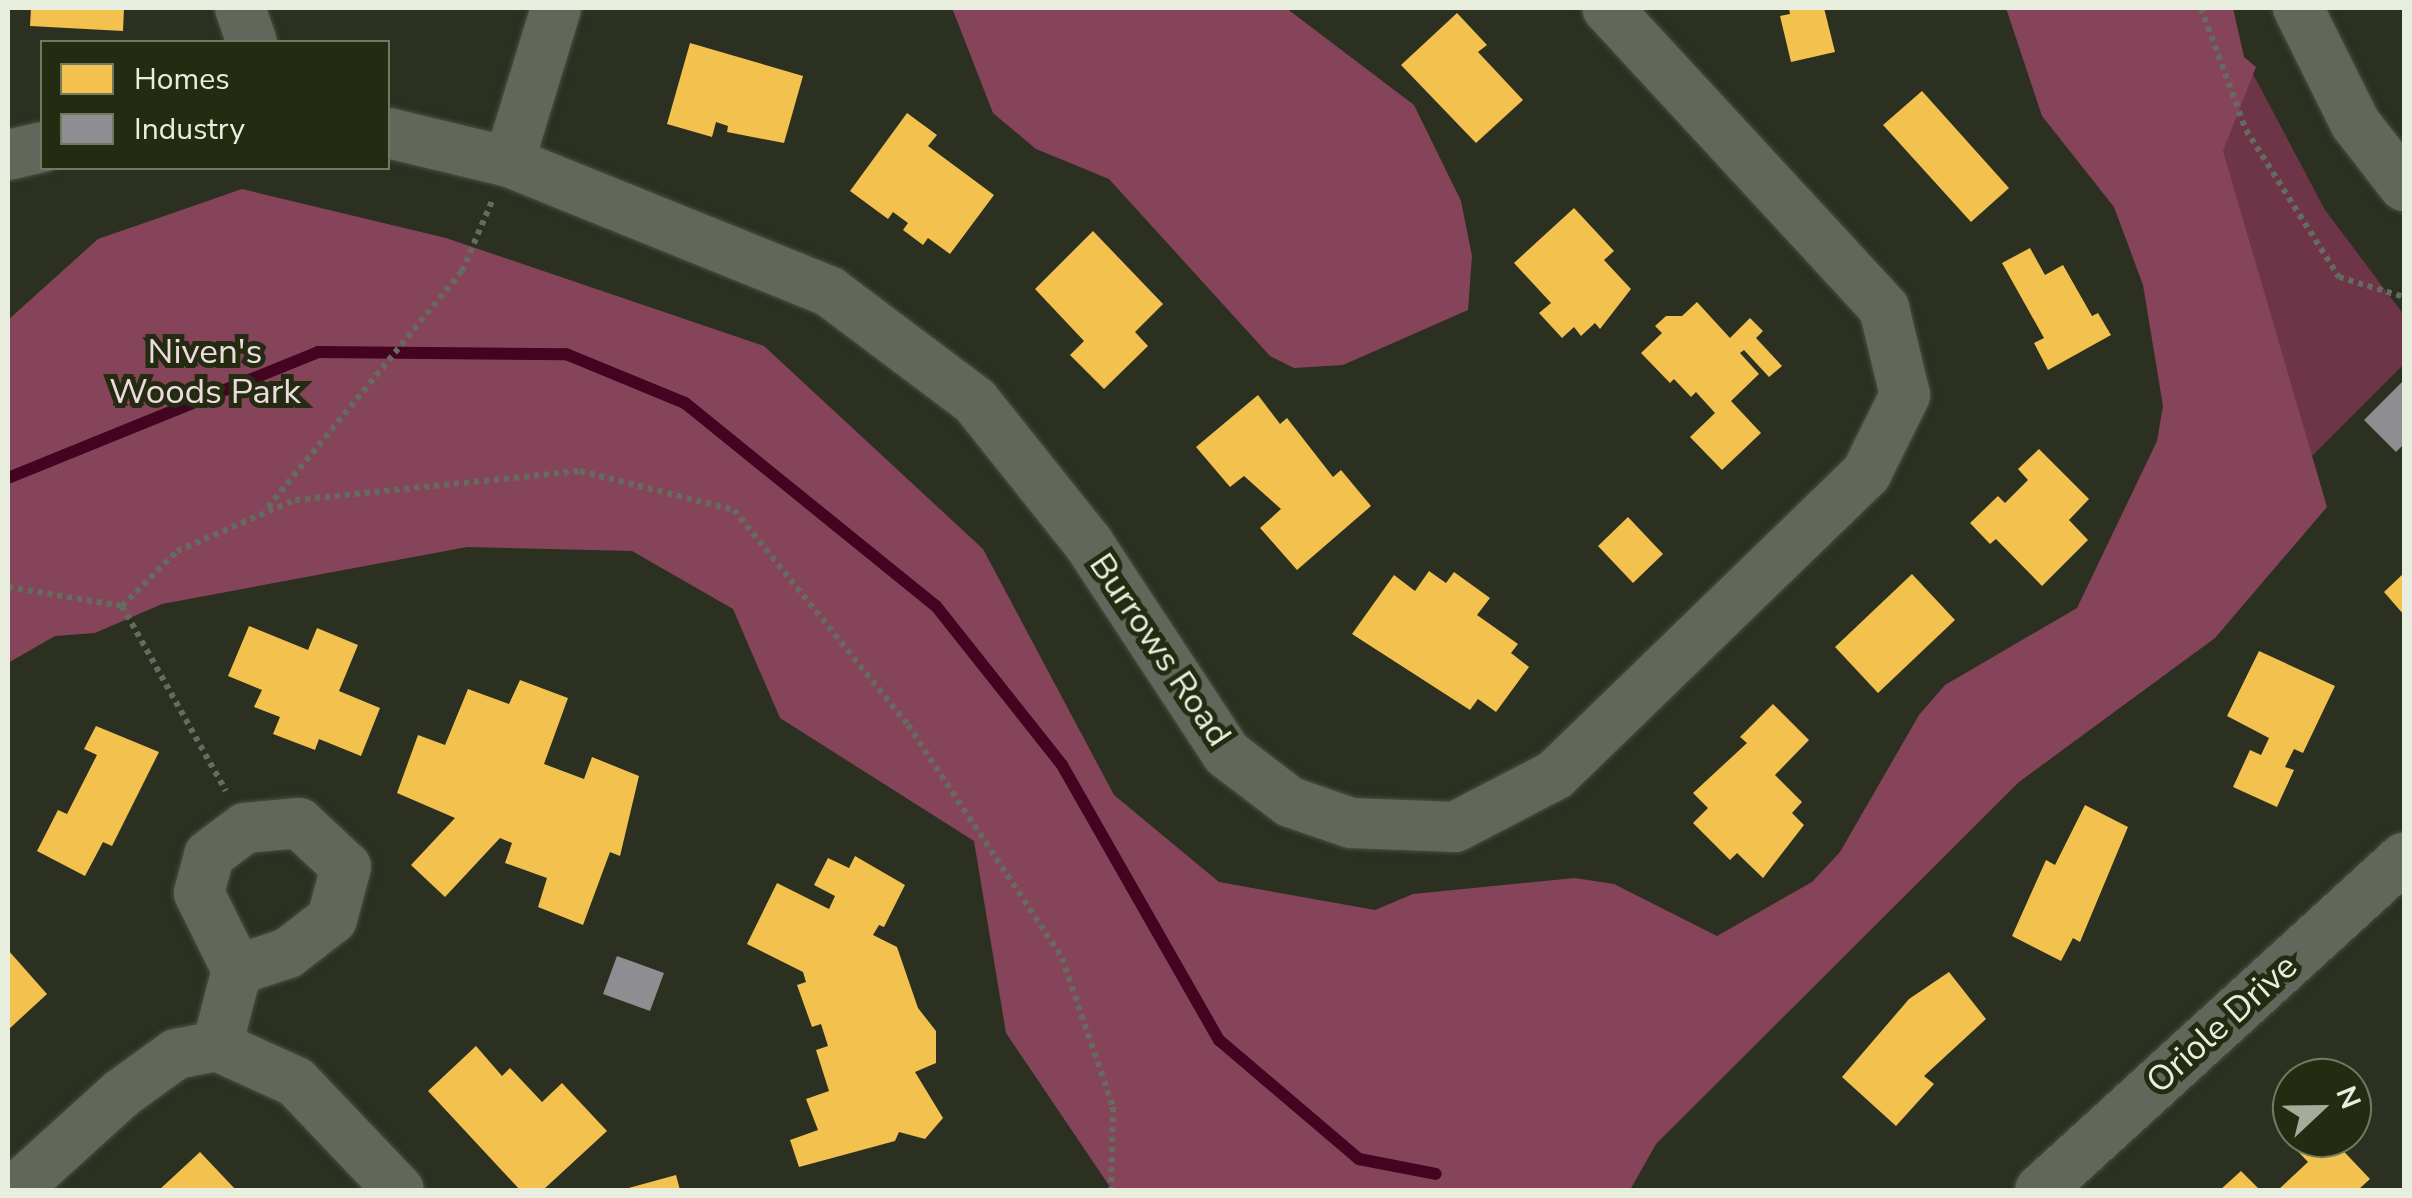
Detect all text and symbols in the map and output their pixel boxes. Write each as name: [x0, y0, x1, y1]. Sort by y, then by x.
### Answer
legend: [40, 40, 390, 170]
text: Homes: [134, 59, 230, 100]
text: Industry: [134, 109, 245, 150]
park label: Niven's Woods Park: [109, 331, 301, 413]
street label: Burrows Road: [1080, 546, 1240, 754]
street label: Oriole Drive: [2138, 946, 2306, 1102]
north arrow: [2272, 1058, 2372, 1158]
text: N: [2326, 1081, 2369, 1114]

